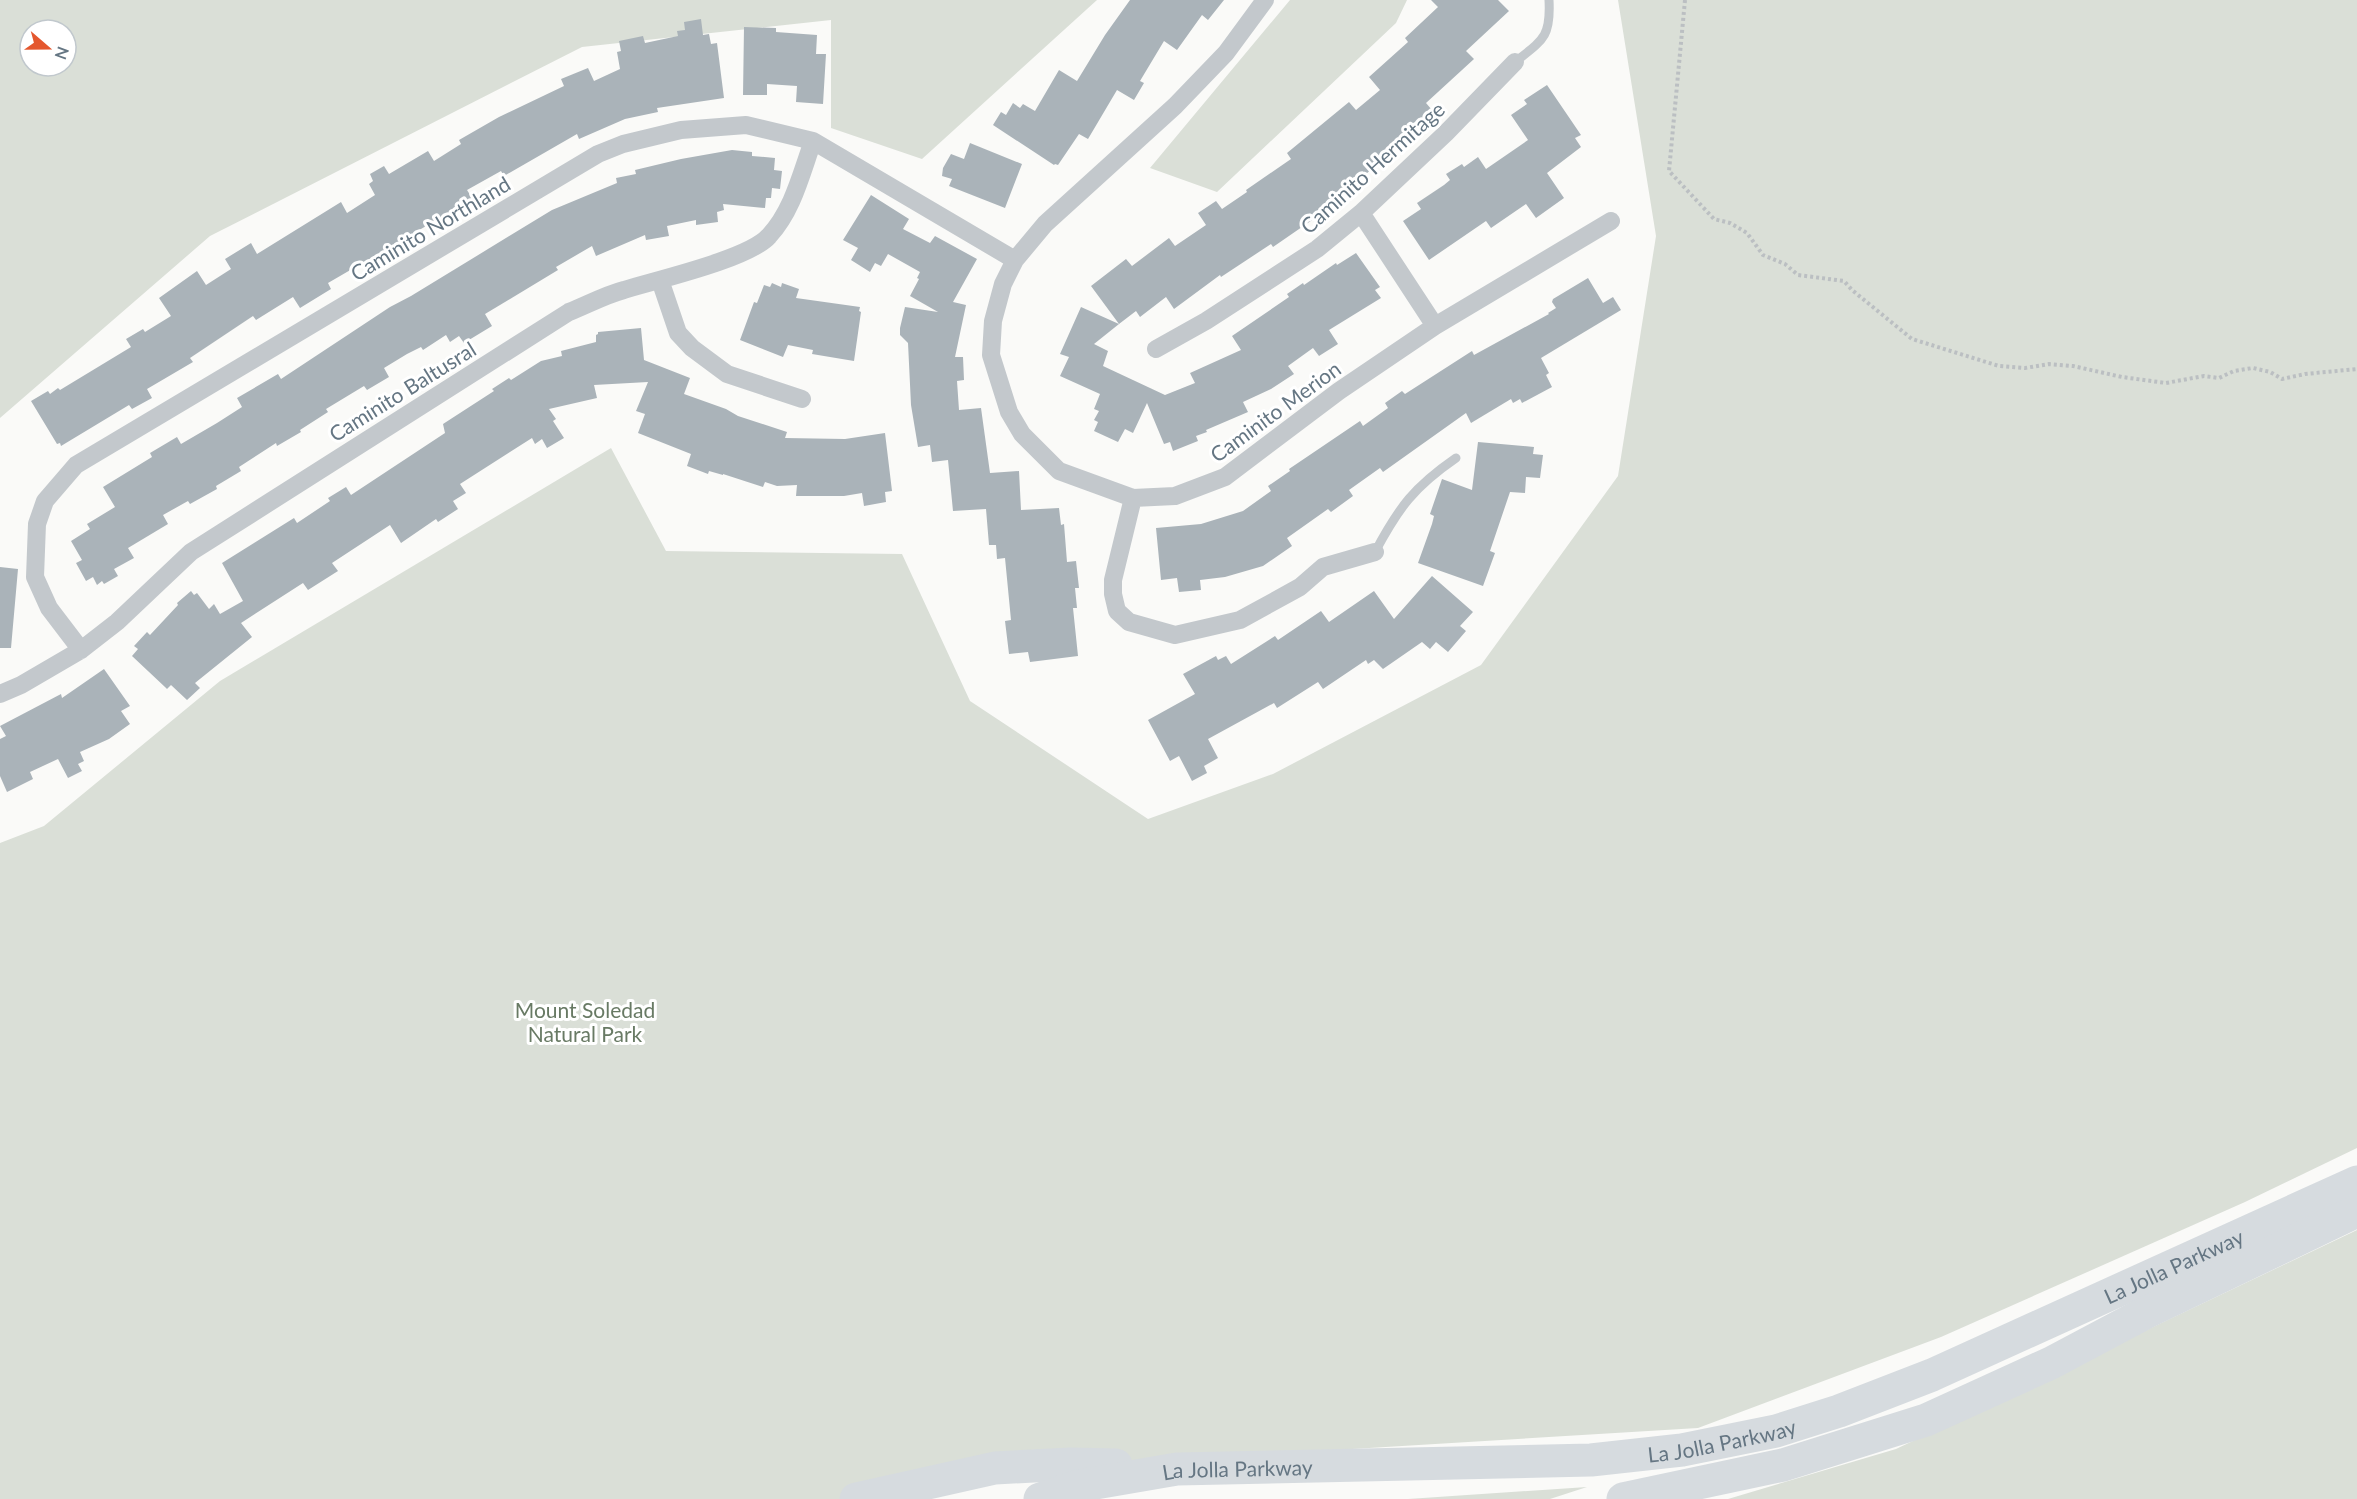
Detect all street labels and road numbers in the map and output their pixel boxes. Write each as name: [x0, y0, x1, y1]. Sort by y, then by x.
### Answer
street label: Caminito Hermitage: [1295, 96, 1449, 238]
street label: Caminito Northland: [346, 171, 514, 285]
street label: Caminito Baltusral: [324, 336, 480, 446]
street label: Caminito Merion: [1205, 355, 1345, 467]
street label: La Jolla Parkway: [2100, 1223, 2247, 1308]
street label: La Jolla Parkway: [1646, 1413, 1799, 1466]
street label: La Jolla Parkway: [1160, 1454, 1313, 1484]

